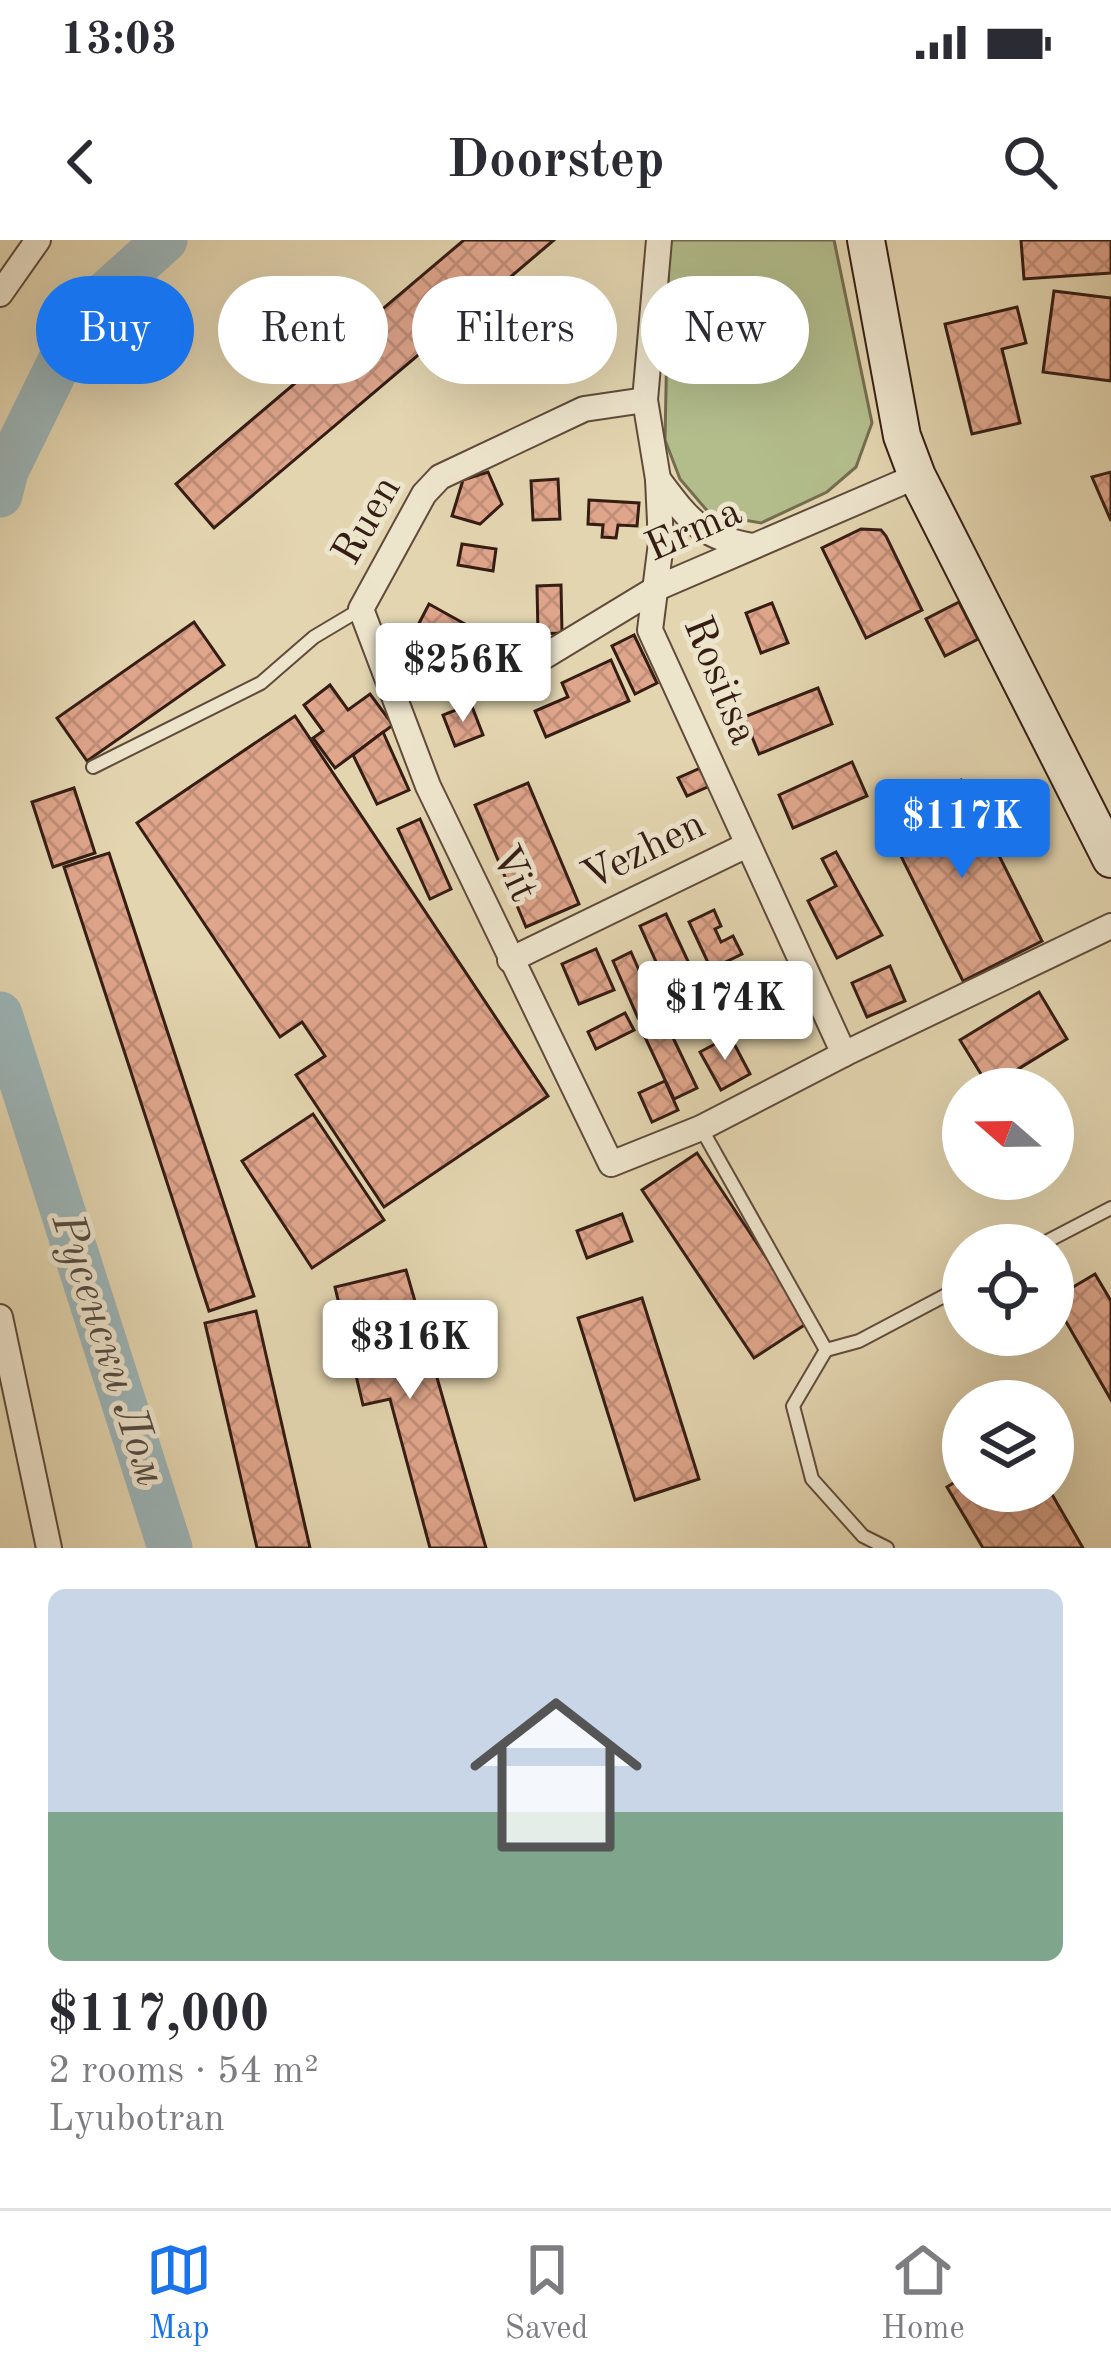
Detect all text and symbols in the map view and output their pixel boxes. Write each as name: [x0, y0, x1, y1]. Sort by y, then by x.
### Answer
text: 13:03: [60, 19, 177, 64]
icon: back: [48, 129, 114, 195]
icon: search: [997, 129, 1063, 195]
text: Doorstep: [446, 135, 665, 189]
chip: Buy: [36, 276, 194, 384]
chip: Rent: [218, 276, 388, 384]
chip: Filters: [412, 276, 617, 384]
chip: New: [641, 276, 809, 384]
street label: Ruen: [326, 470, 410, 572]
street label: Erma: [640, 491, 748, 571]
street label: Rositsa: [674, 611, 764, 751]
pin: $256K: [379, 623, 547, 725]
text: $256K: [403, 642, 523, 681]
pin: $117K: [878, 779, 1046, 881]
text: $117K: [902, 798, 1022, 837]
street label: Vezhen: [576, 804, 712, 900]
street label: Vit: [482, 839, 544, 909]
pin: $174K: [641, 961, 809, 1063]
text: $174K: [665, 980, 785, 1019]
north arrow: [942, 1068, 1074, 1200]
map controls: [942, 1068, 1074, 1512]
water label: Русенски Лом: [41, 1207, 172, 1492]
button: locate: [942, 1224, 1074, 1356]
pin: $316K: [326, 1300, 494, 1402]
text: $316K: [350, 1319, 470, 1358]
button: layers: [942, 1380, 1074, 1512]
icon: home: [448, 1667, 664, 1883]
text: $117,000: [48, 1991, 269, 2042]
text: 2 rooms · 54 m²: [48, 2052, 319, 2091]
text: Lyubotran: [48, 2100, 225, 2139]
tab: Map: [146, 2237, 212, 2350]
tab: Saved: [505, 2237, 589, 2350]
tab: Home: [881, 2237, 965, 2350]

